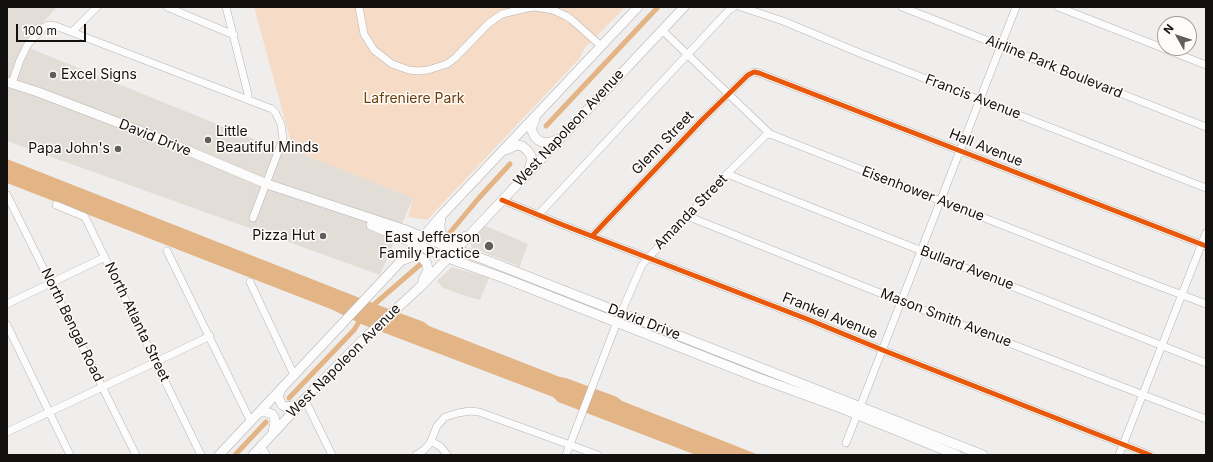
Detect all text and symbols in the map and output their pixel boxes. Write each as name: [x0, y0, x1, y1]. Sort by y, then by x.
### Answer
scale bar: [18, 16, 88, 42]
north arrow: [1157, 16, 1197, 56]
text: N: [1160, 21, 1177, 37]
text: 100 m: [23, 23, 57, 38]
street label: Airline Park Boulevard: [983, 32, 1125, 102]
street label: West Napoleon Avenue: [510, 66, 628, 190]
place label: Excel Signs: [61, 67, 137, 83]
marker: Excel Signs: [48, 70, 58, 80]
street label: Francis Avenue: [923, 71, 1023, 123]
park label: Lafreniere Park: [363, 91, 465, 107]
street label: Glenn Street: [628, 108, 698, 178]
street label: David Drive: [116, 116, 194, 160]
place label: Little Beautiful Minds: [216, 124, 319, 156]
street label: Hall Avenue: [947, 126, 1025, 170]
marker: Little Beautiful Minds: [203, 135, 213, 145]
place label: Papa John's: [28, 141, 110, 157]
marker: Papa John's: [113, 144, 123, 154]
street label: Eisenhower Avenue: [859, 163, 987, 225]
street label: Amanda Street: [651, 171, 731, 253]
place label: Pizza Hut: [252, 228, 315, 244]
place label: East Jefferson Family Practice: [379, 230, 480, 262]
marker: Pizza Hut: [318, 231, 328, 241]
marker: East Jefferson Family Practice: [483, 240, 495, 252]
street label: Bullard Avenue: [918, 242, 1016, 294]
street label: North Atlanta Street: [101, 260, 173, 384]
street label: North Bengal Road: [37, 265, 107, 385]
street label: Mason Smith Avenue: [878, 285, 1014, 351]
street label: Frankel Avenue: [780, 289, 880, 343]
street label: David Drive: [605, 300, 683, 344]
street label: West Napoleon Avenue: [284, 301, 404, 421]

